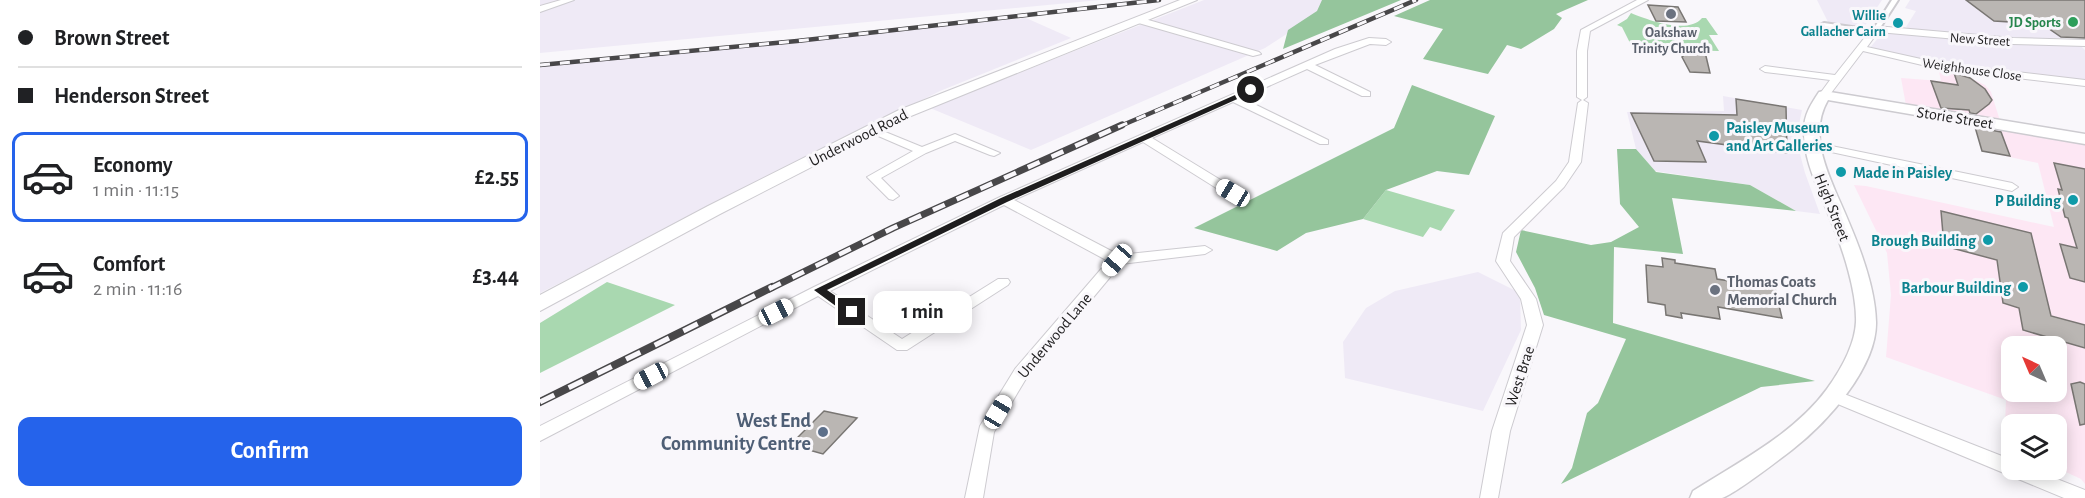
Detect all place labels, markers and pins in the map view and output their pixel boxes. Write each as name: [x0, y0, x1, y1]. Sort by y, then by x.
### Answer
marker: Oakshaw Trinity Church: [1664, 7, 1678, 21]
place label: Willie Gallacher Cairn: [1801, 9, 1886, 39]
marker: JD Sports: [2066, 15, 2080, 29]
marker: Willie Gallacher Cairn: [1891, 16, 1905, 30]
place label: JD Sports: [2009, 16, 2061, 30]
place label: Oakshaw Trinity Church: [1632, 26, 1710, 56]
place label: Paisley Museum and Art Galleries: [1726, 120, 1832, 154]
marker: Paisley Museum and Art Galleries: [1707, 129, 1721, 143]
marker: Made in Paisley: [1834, 165, 1848, 179]
place label: Made in Paisley: [1853, 165, 1953, 182]
place label: P Building: [1995, 193, 2062, 209]
marker: P Building: [2066, 193, 2080, 207]
place label: Brough Building: [1871, 233, 1977, 249]
marker: Brough Building: [1981, 233, 1995, 247]
place label: Thomas Coats Memorial Church: [1727, 274, 1837, 308]
place label: Barbour Building: [1901, 280, 2012, 296]
marker: Barbour Building: [2016, 280, 2030, 294]
marker: Thomas Coats Memorial Church: [1708, 283, 1722, 297]
place label: West End Community Centre: [661, 411, 811, 454]
marker: West End Community Centre: [816, 425, 830, 439]

